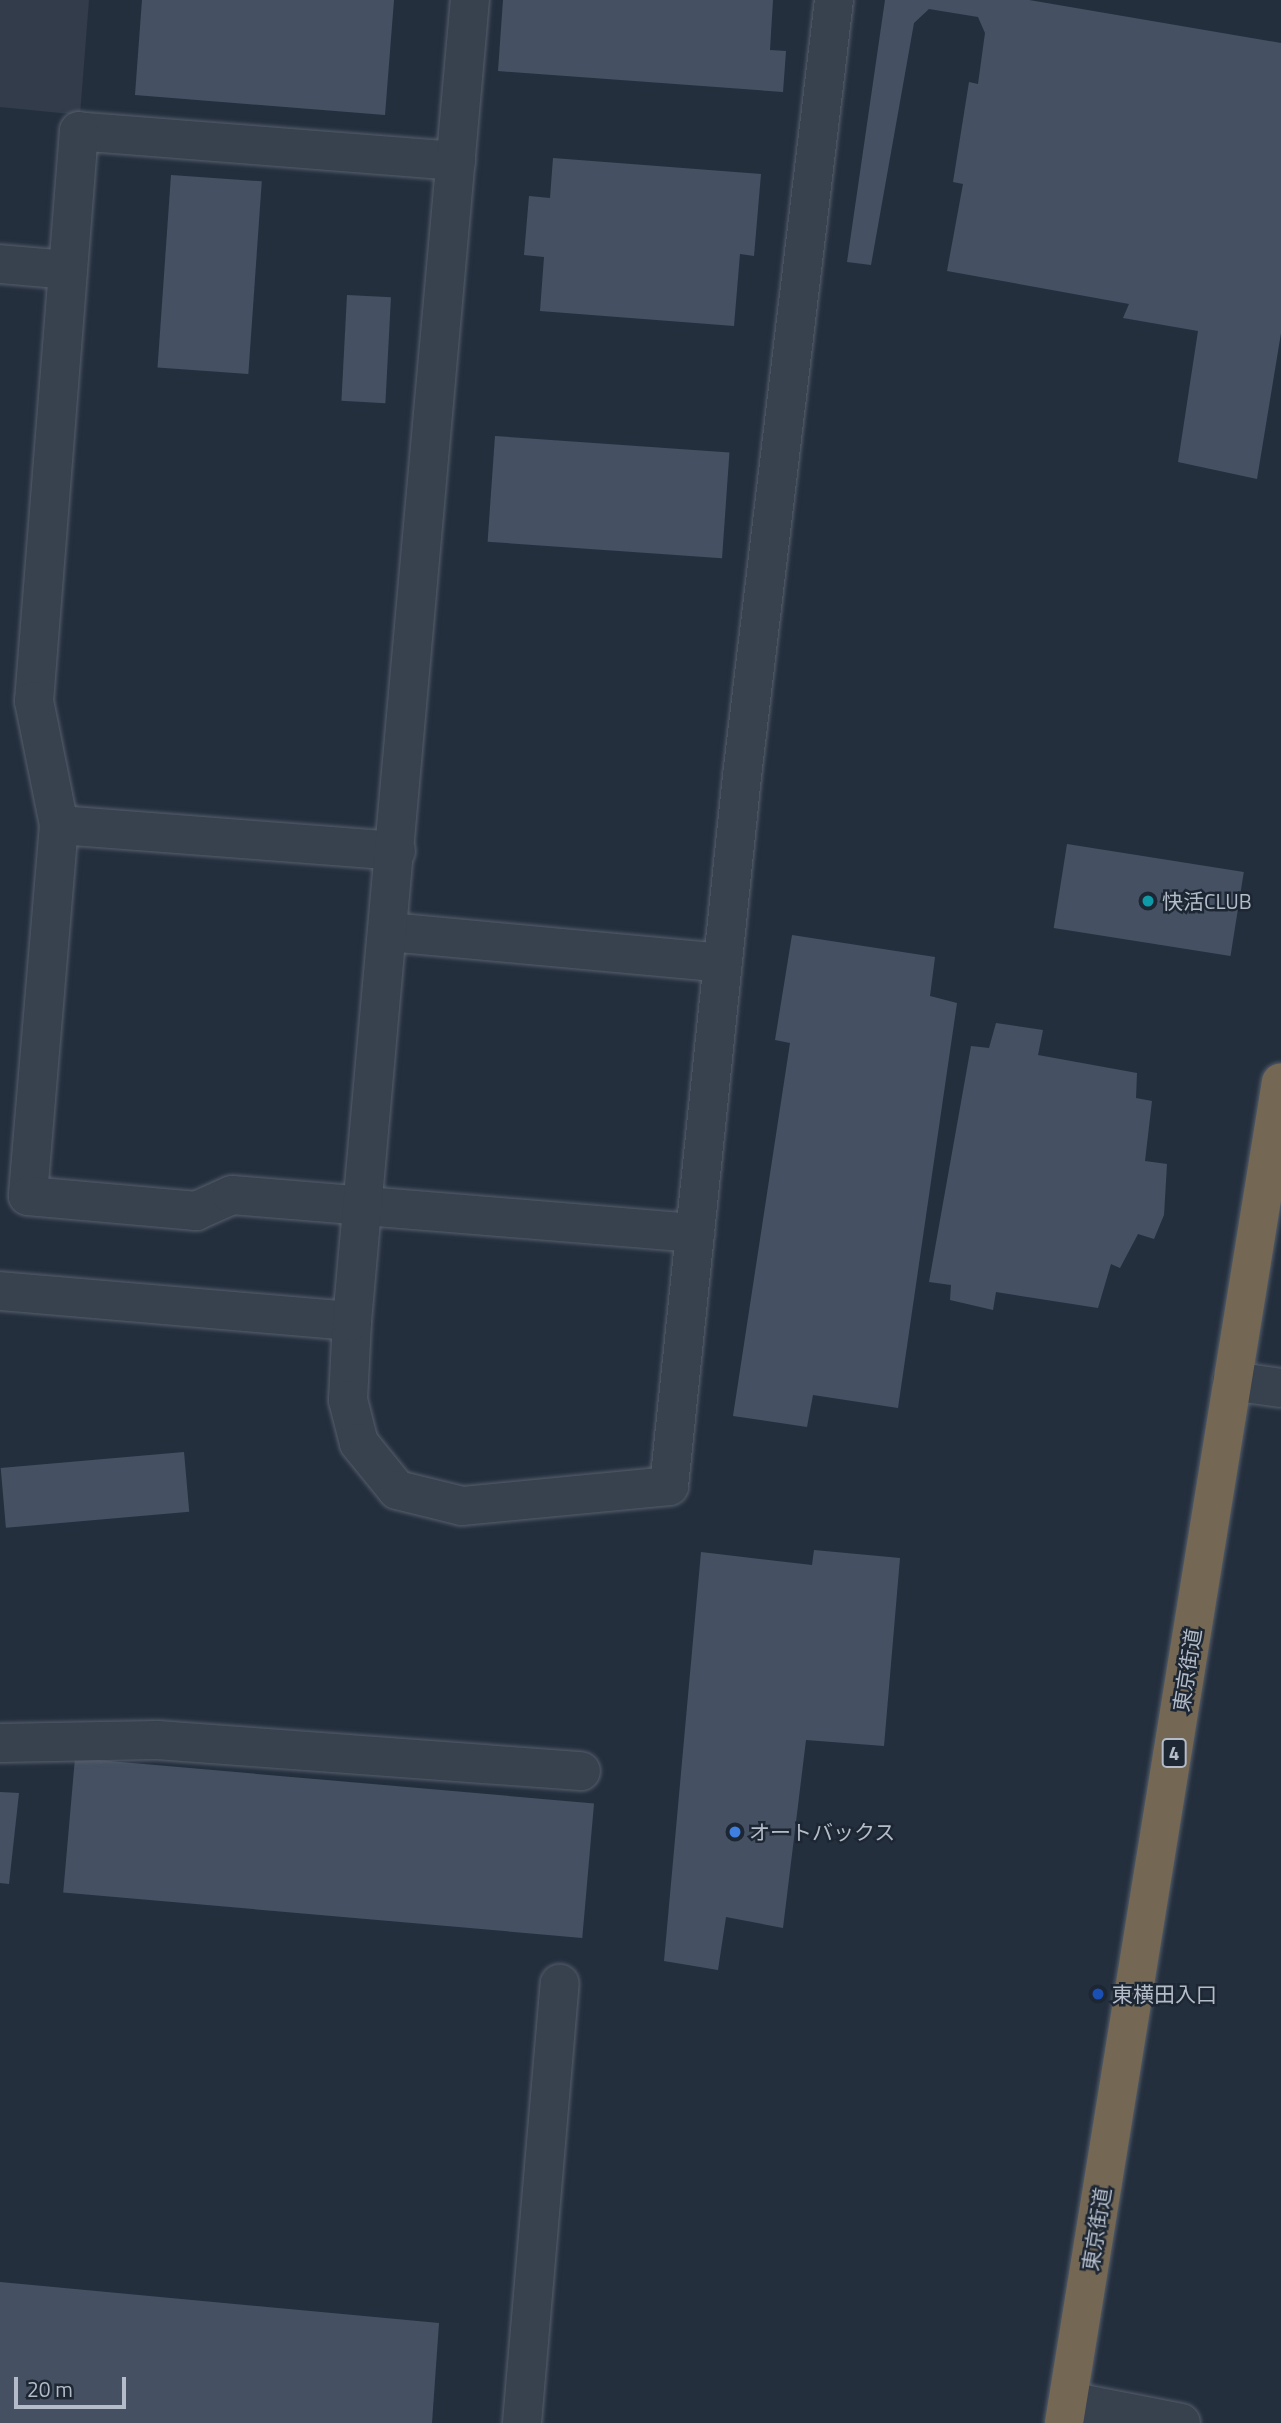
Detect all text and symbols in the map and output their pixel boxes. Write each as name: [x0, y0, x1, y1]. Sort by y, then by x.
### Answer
place label: 快活CLUB: [1162, 888, 1252, 914]
marker: 快活CLUB: [1140, 893, 1156, 909]
street label: 東京街道: [1168, 1627, 1206, 1713]
road number: 4: [1160, 1737, 1188, 1768]
place label: オートバックス: [749, 1819, 896, 1845]
marker: オートバックス: [727, 1824, 743, 1840]
place label: 東横田入口: [1112, 1981, 1217, 2007]
marker: 東横田入口: [1090, 1986, 1106, 2002]
street label: 東京街道: [1077, 2186, 1115, 2272]
scale bar: [18, 2364, 130, 2408]
text: 20 m: [27, 2373, 73, 2405]

